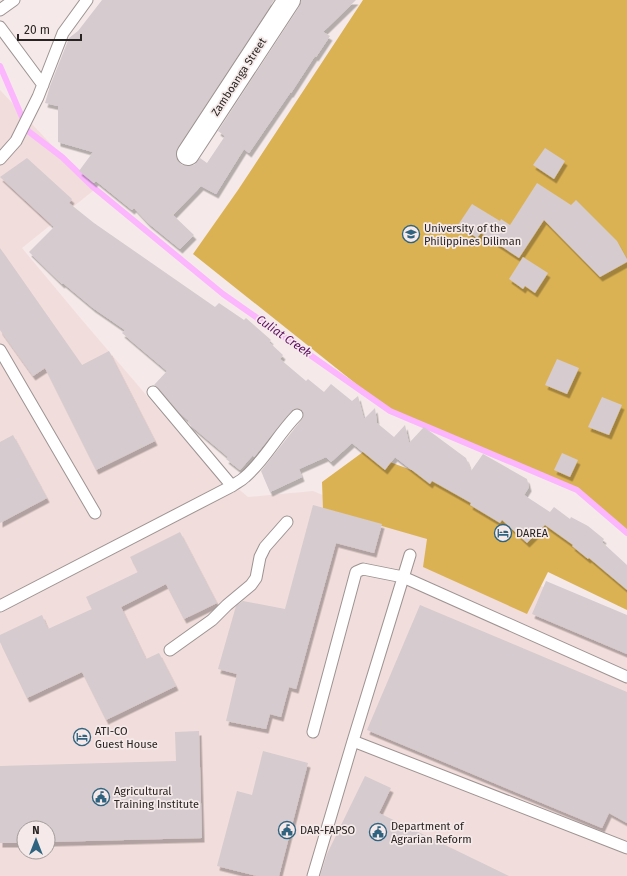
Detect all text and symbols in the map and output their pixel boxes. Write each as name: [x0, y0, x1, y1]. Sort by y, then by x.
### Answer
scale bar: [18, 16, 81, 42]
text: 20 m: [24, 23, 50, 37]
street label: Zamboanga Street: [209, 35, 269, 119]
place label: University of the Philippines Diliman: [424, 222, 521, 248]
school or university icon: University of the Philippines Diliman: [401, 224, 421, 244]
water label: Culiat Creek: [254, 312, 315, 360]
hotel icon: DAREA: [493, 523, 513, 543]
place label: DAREA: [516, 527, 549, 540]
place label: ATI-CO Guest House: [95, 725, 158, 751]
hotel icon: ATI-CO Guest House: [72, 727, 92, 747]
place label: Agricultural Training Institute: [114, 785, 199, 811]
public building icon: Agricultural Training Institute: [91, 787, 111, 807]
north arrow: [16, 820, 56, 860]
public building icon: DAR-FAPSO: [277, 820, 297, 840]
place label: Department of Agrarian Reform: [391, 820, 472, 846]
public building icon: Department of Agrarian Reform: [368, 822, 388, 842]
text: N: [32, 824, 40, 837]
place label: DAR-FAPSO: [300, 824, 355, 837]

